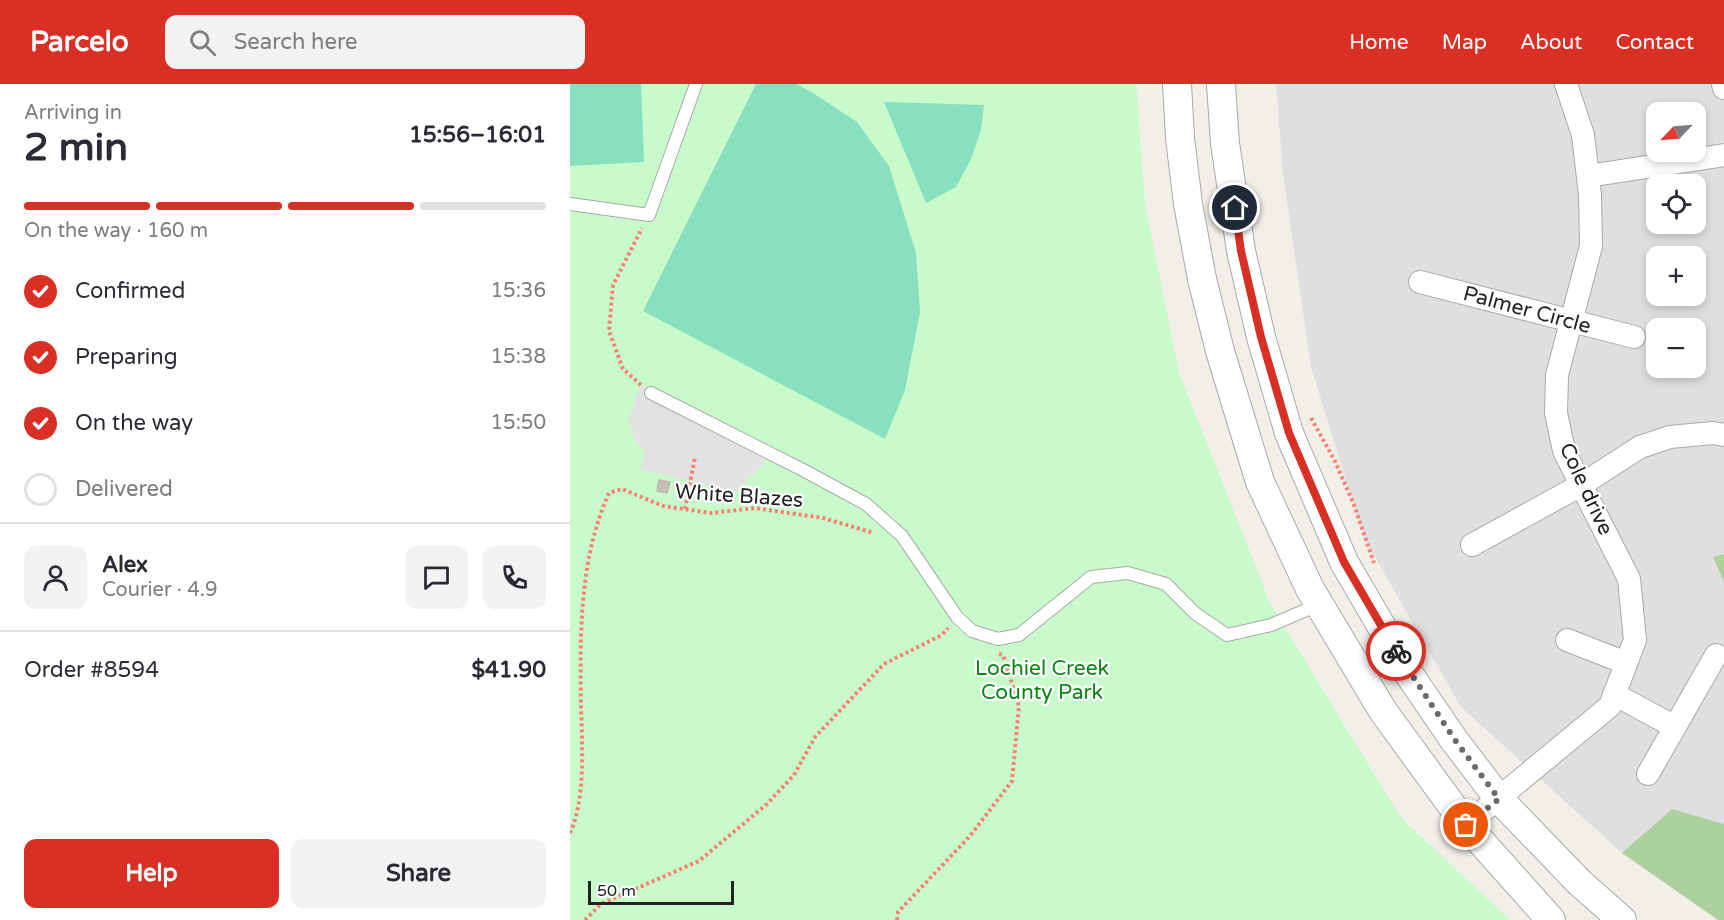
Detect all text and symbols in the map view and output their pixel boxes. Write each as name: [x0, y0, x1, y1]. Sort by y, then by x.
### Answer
search box: [165, 15, 585, 69]
text: Parcelo: [30, 25, 129, 59]
icon: search: [186, 26, 219, 59]
text: Search here: [234, 29, 358, 55]
text: Home: [1349, 30, 1409, 55]
text: Map: [1442, 30, 1487, 55]
text: About: [1520, 30, 1582, 55]
text: Contact: [1615, 30, 1694, 55]
text: Arriving in: [24, 101, 122, 125]
north arrow: [1646, 102, 1706, 162]
map controls: [1646, 102, 1706, 378]
text: 15:56–16:01: [409, 122, 546, 148]
text: 2 min: [24, 124, 128, 171]
button: locate: [1646, 174, 1706, 234]
pin: [1209, 182, 1260, 233]
icon: home: [1218, 191, 1251, 224]
text: On the way · 160 m: [24, 219, 208, 243]
button: +: [1646, 246, 1706, 306]
icon: check: [24, 275, 57, 308]
text: Confirmed: [75, 278, 185, 304]
text: 15:36: [491, 279, 546, 303]
street label: Palmer Circle: [1460, 281, 1594, 339]
button: −: [1646, 318, 1706, 378]
icon: check: [24, 341, 57, 374]
text: Preparing: [75, 344, 178, 370]
text: 15:38: [491, 345, 546, 369]
icon: check: [24, 407, 57, 440]
text: On the way: [75, 410, 193, 436]
text: 15:50: [491, 411, 546, 435]
street label: Cole drive: [1554, 439, 1618, 539]
text: Delivered: [75, 476, 173, 502]
street label: White Blazes: [674, 479, 804, 513]
button: person: [24, 546, 87, 609]
button: chat: [405, 546, 468, 609]
button: phone: [483, 546, 546, 609]
text: Alex: [102, 552, 148, 578]
text: Courier · 4.9: [102, 578, 217, 602]
courier: [1366, 621, 1426, 681]
icon: bike: [1380, 635, 1413, 668]
park label: Lochiel Creek County Park: [975, 656, 1109, 705]
text: Order #8594: [24, 657, 159, 683]
text: $41.90: [471, 657, 546, 683]
pin: [1440, 799, 1491, 850]
icon: bag: [1449, 808, 1482, 841]
button: Help: [24, 839, 279, 908]
button: Share: [291, 839, 546, 908]
scale bar: [588, 878, 734, 906]
text: 50 m: [597, 881, 636, 901]

